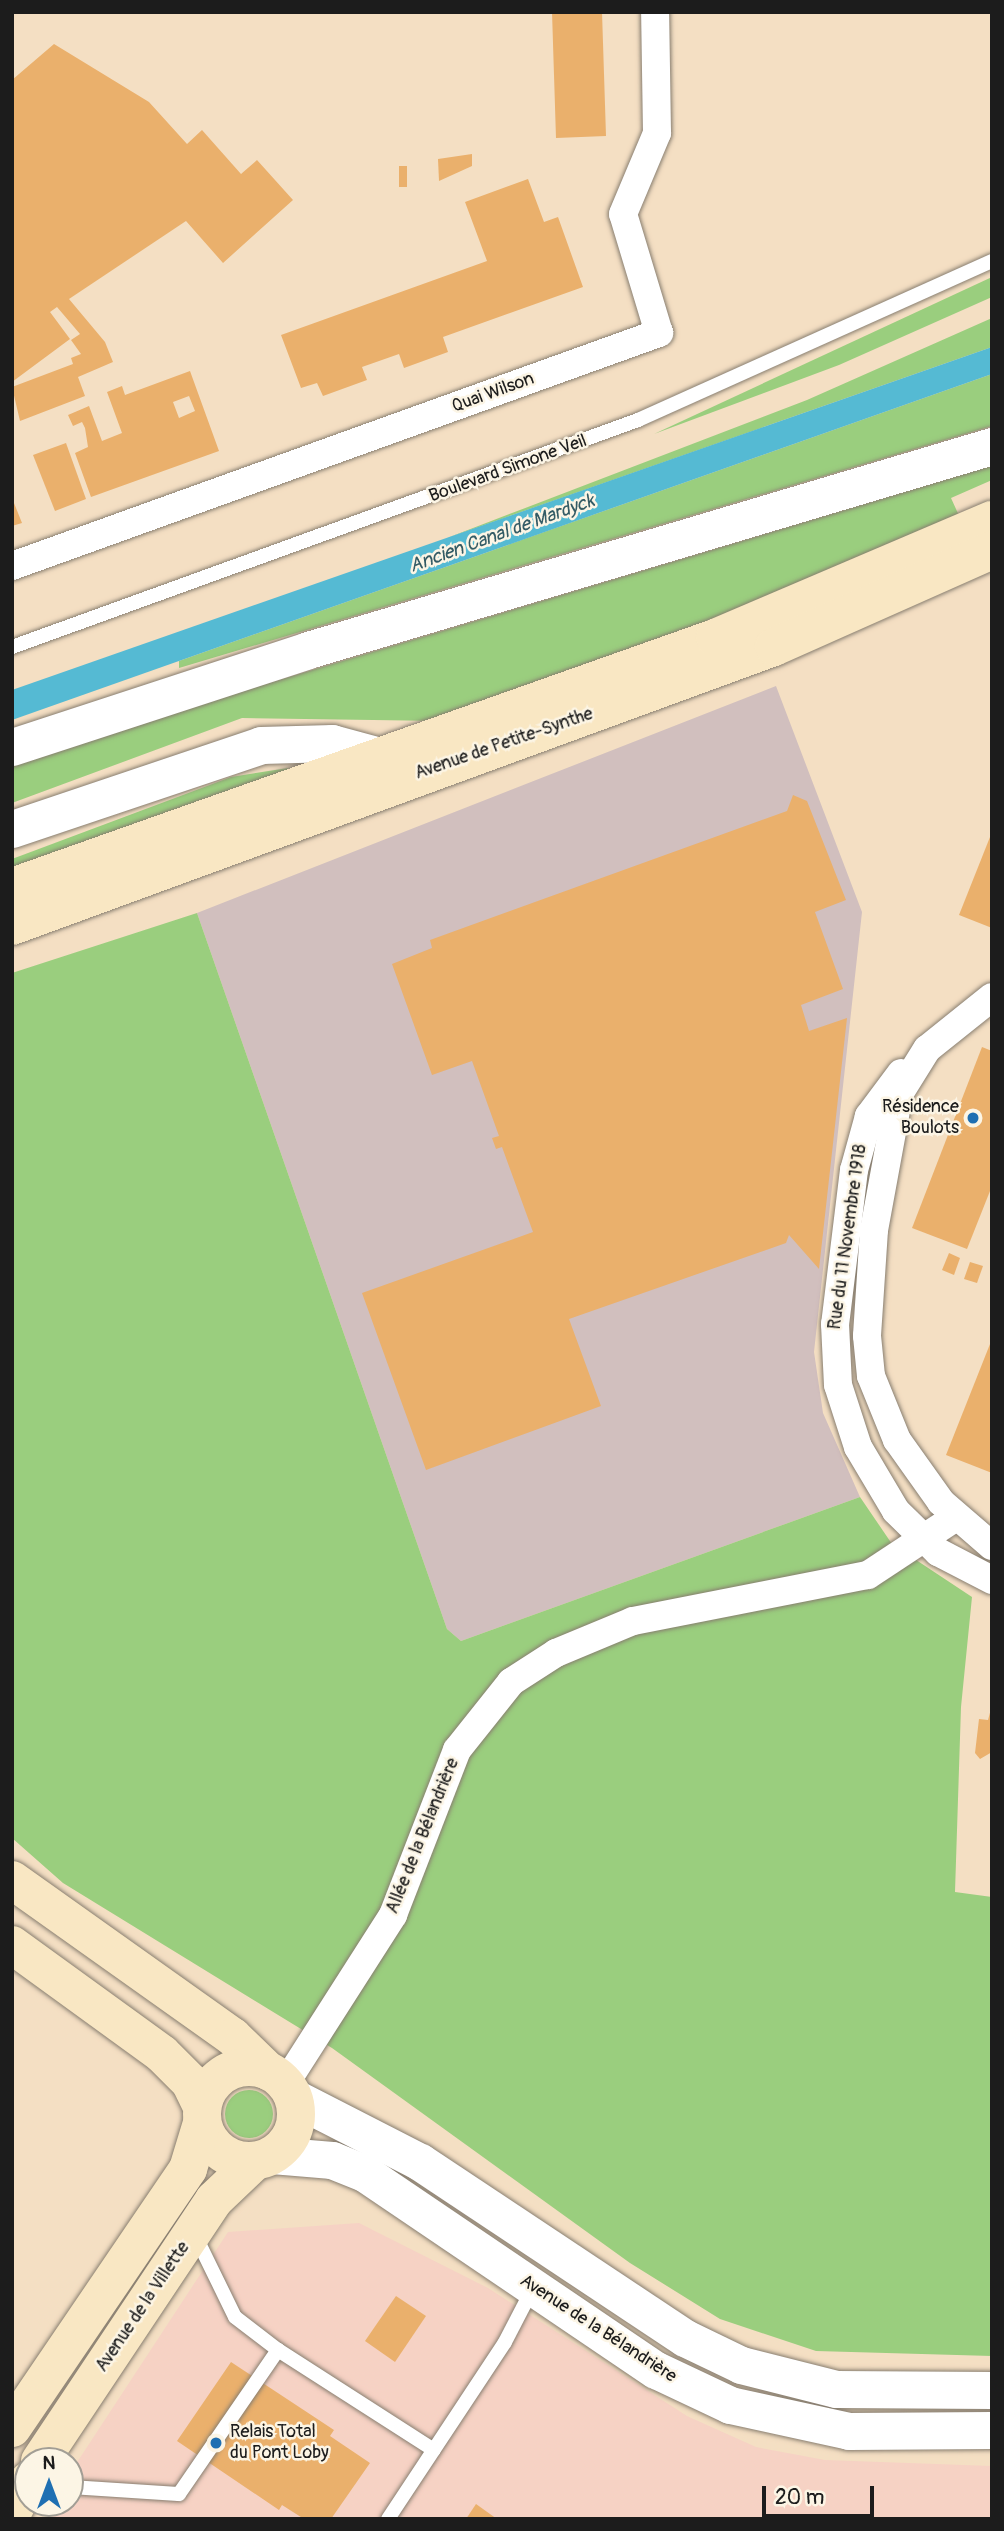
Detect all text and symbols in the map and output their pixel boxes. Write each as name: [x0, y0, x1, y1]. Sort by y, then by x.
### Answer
street label: Quai Wilson: [449, 368, 537, 418]
street label: Boulevard Simone Veil: [426, 430, 590, 508]
water label: Ancien Canal de Mardyck: [406, 490, 598, 578]
street label: Avenue de Petite-Synthe: [412, 703, 596, 785]
place label: Résidence Boulots: [882, 1097, 959, 1140]
marker: Résidence Boulots: [965, 1110, 981, 1126]
street label: Rue du 11 Novembre 1918: [824, 1143, 872, 1331]
street label: Allée de la Bélandrière: [382, 1755, 464, 1917]
street label: Avenue de la Villette: [91, 2238, 195, 2376]
street label: Avenue de la Bélandrière: [516, 2270, 680, 2388]
place label: Relais Total du Pont Loby: [230, 2422, 329, 2464]
marker: Relais Total du Pont Loby: [208, 2435, 224, 2451]
north arrow: [14, 2447, 84, 2517]
text: N: [43, 2451, 55, 2475]
scale bar: [766, 2472, 878, 2516]
text: 20 m: [775, 2484, 824, 2511]

